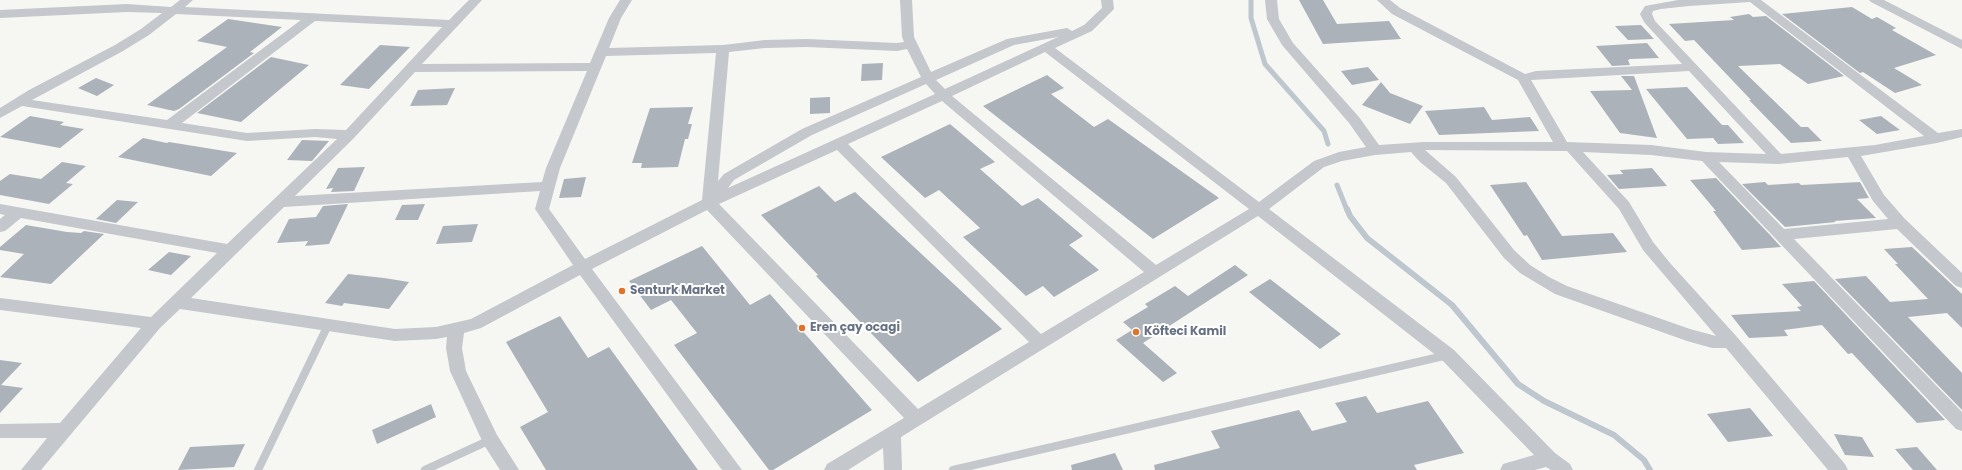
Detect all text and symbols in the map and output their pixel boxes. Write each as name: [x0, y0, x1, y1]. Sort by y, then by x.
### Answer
place label: Senturk Market: [630, 284, 725, 298]
marker: Senturk Market: [617, 286, 627, 296]
place label: Eren çay ocagi: [810, 321, 900, 335]
marker: Eren çay ocagi: [797, 323, 807, 333]
place label: Köfteci Kamil: [1144, 325, 1226, 339]
marker: Köfteci Kamil: [1131, 327, 1141, 337]

